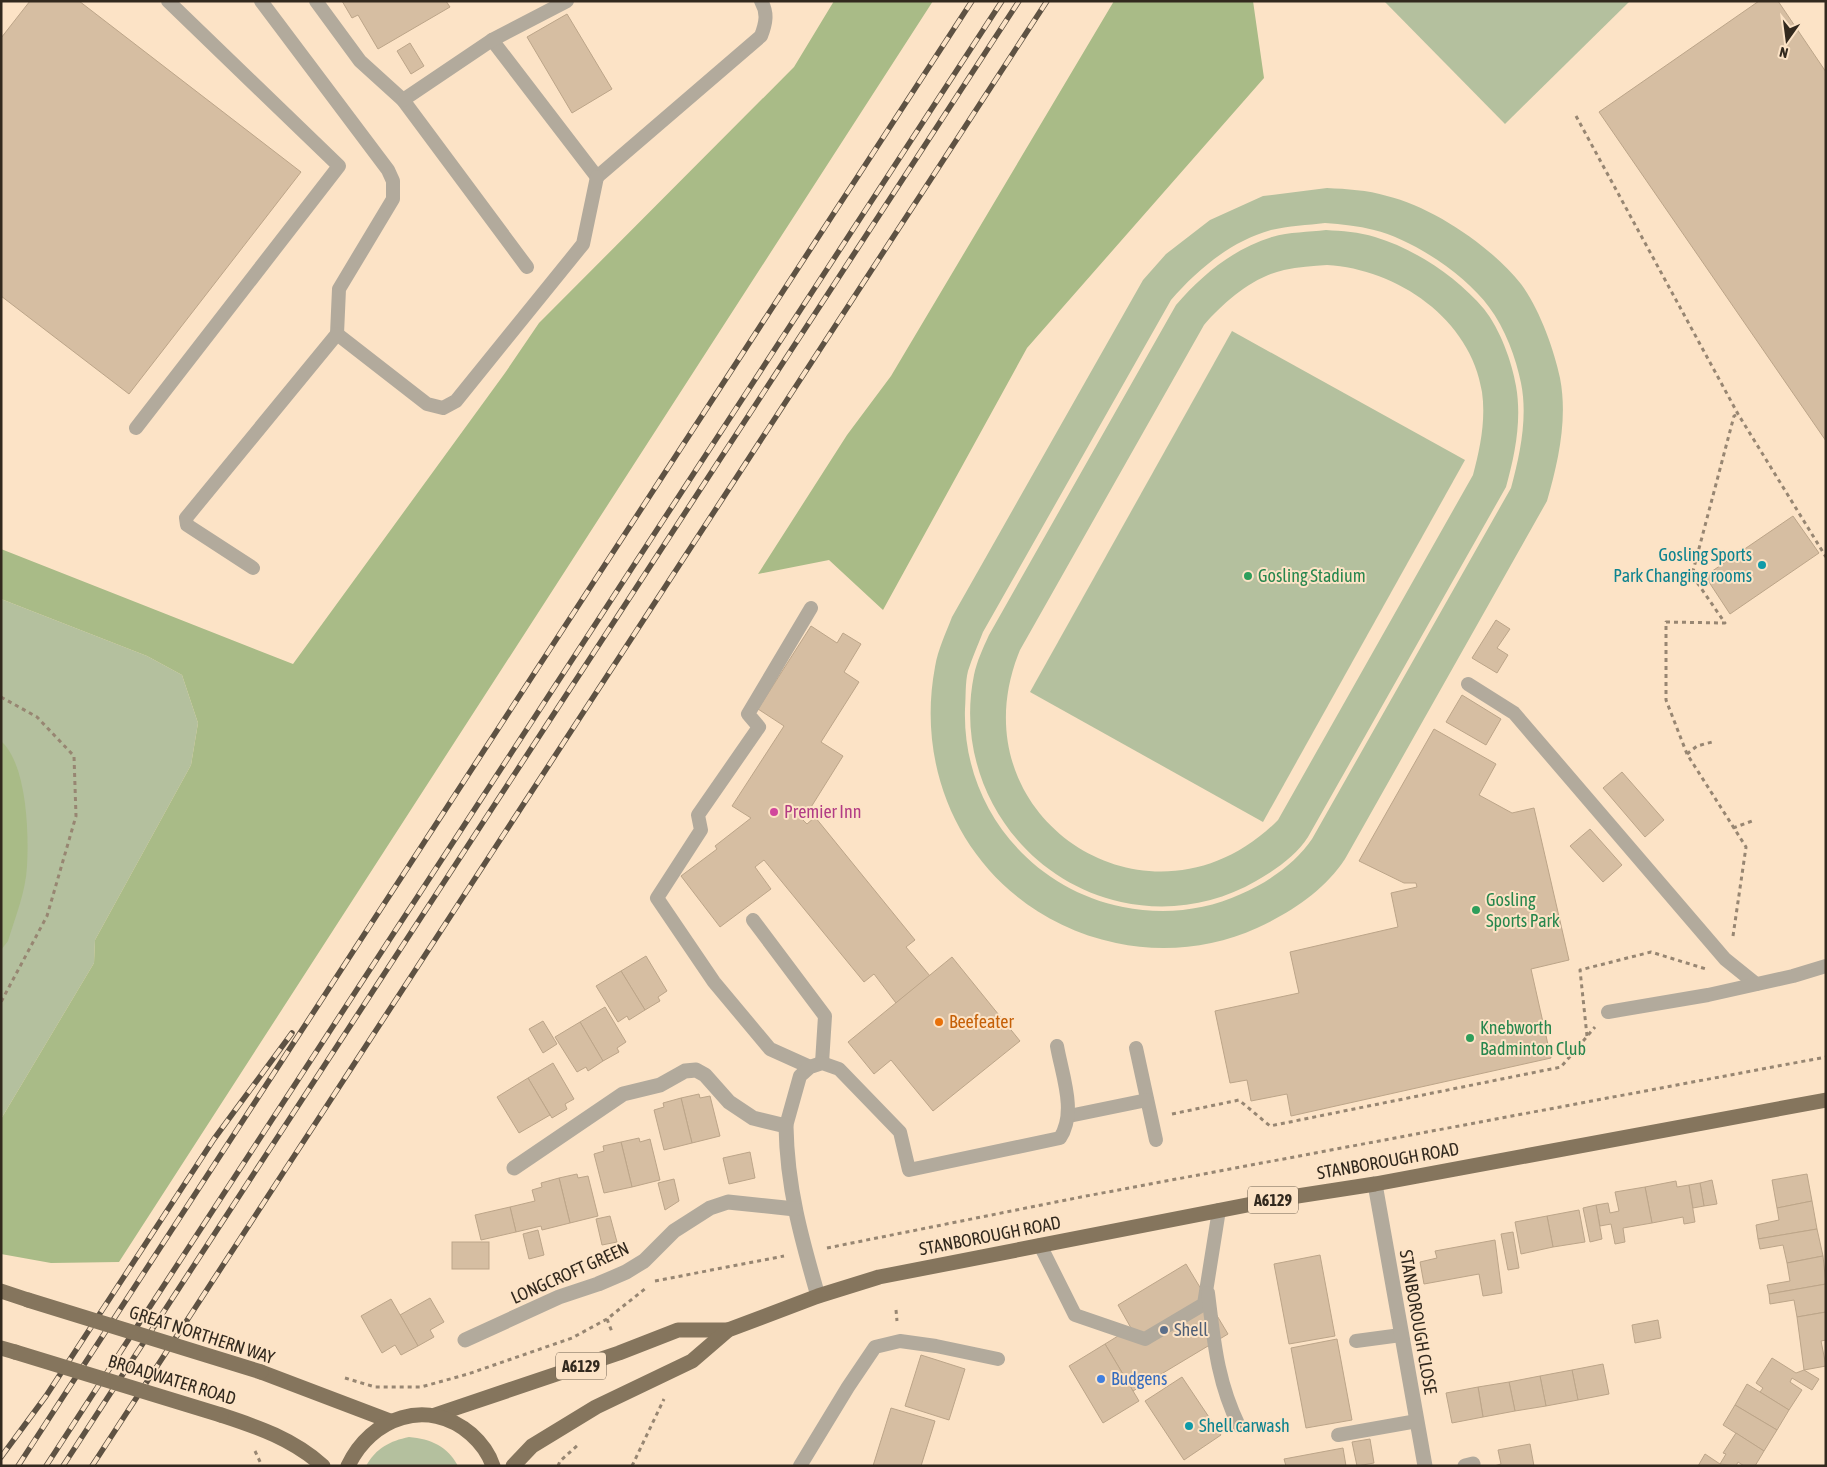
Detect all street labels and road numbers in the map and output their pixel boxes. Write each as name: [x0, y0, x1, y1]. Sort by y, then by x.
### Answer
street label: STANBOROUGH ROAD: [1315, 1138, 1461, 1183]
road number: A6129: [1248, 1186, 1298, 1214]
street label: STANBOROUGH ROAD: [917, 1211, 1063, 1260]
street label: LONGCROFT GREEN: [508, 1237, 632, 1308]
street label: STANBOROUGH CLOSE: [1395, 1248, 1442, 1396]
street label: GREAT NORTHERN WAY: [127, 1301, 277, 1368]
street label: BROADWATER ROAD: [106, 1350, 239, 1409]
road number: A6129: [556, 1352, 606, 1380]

